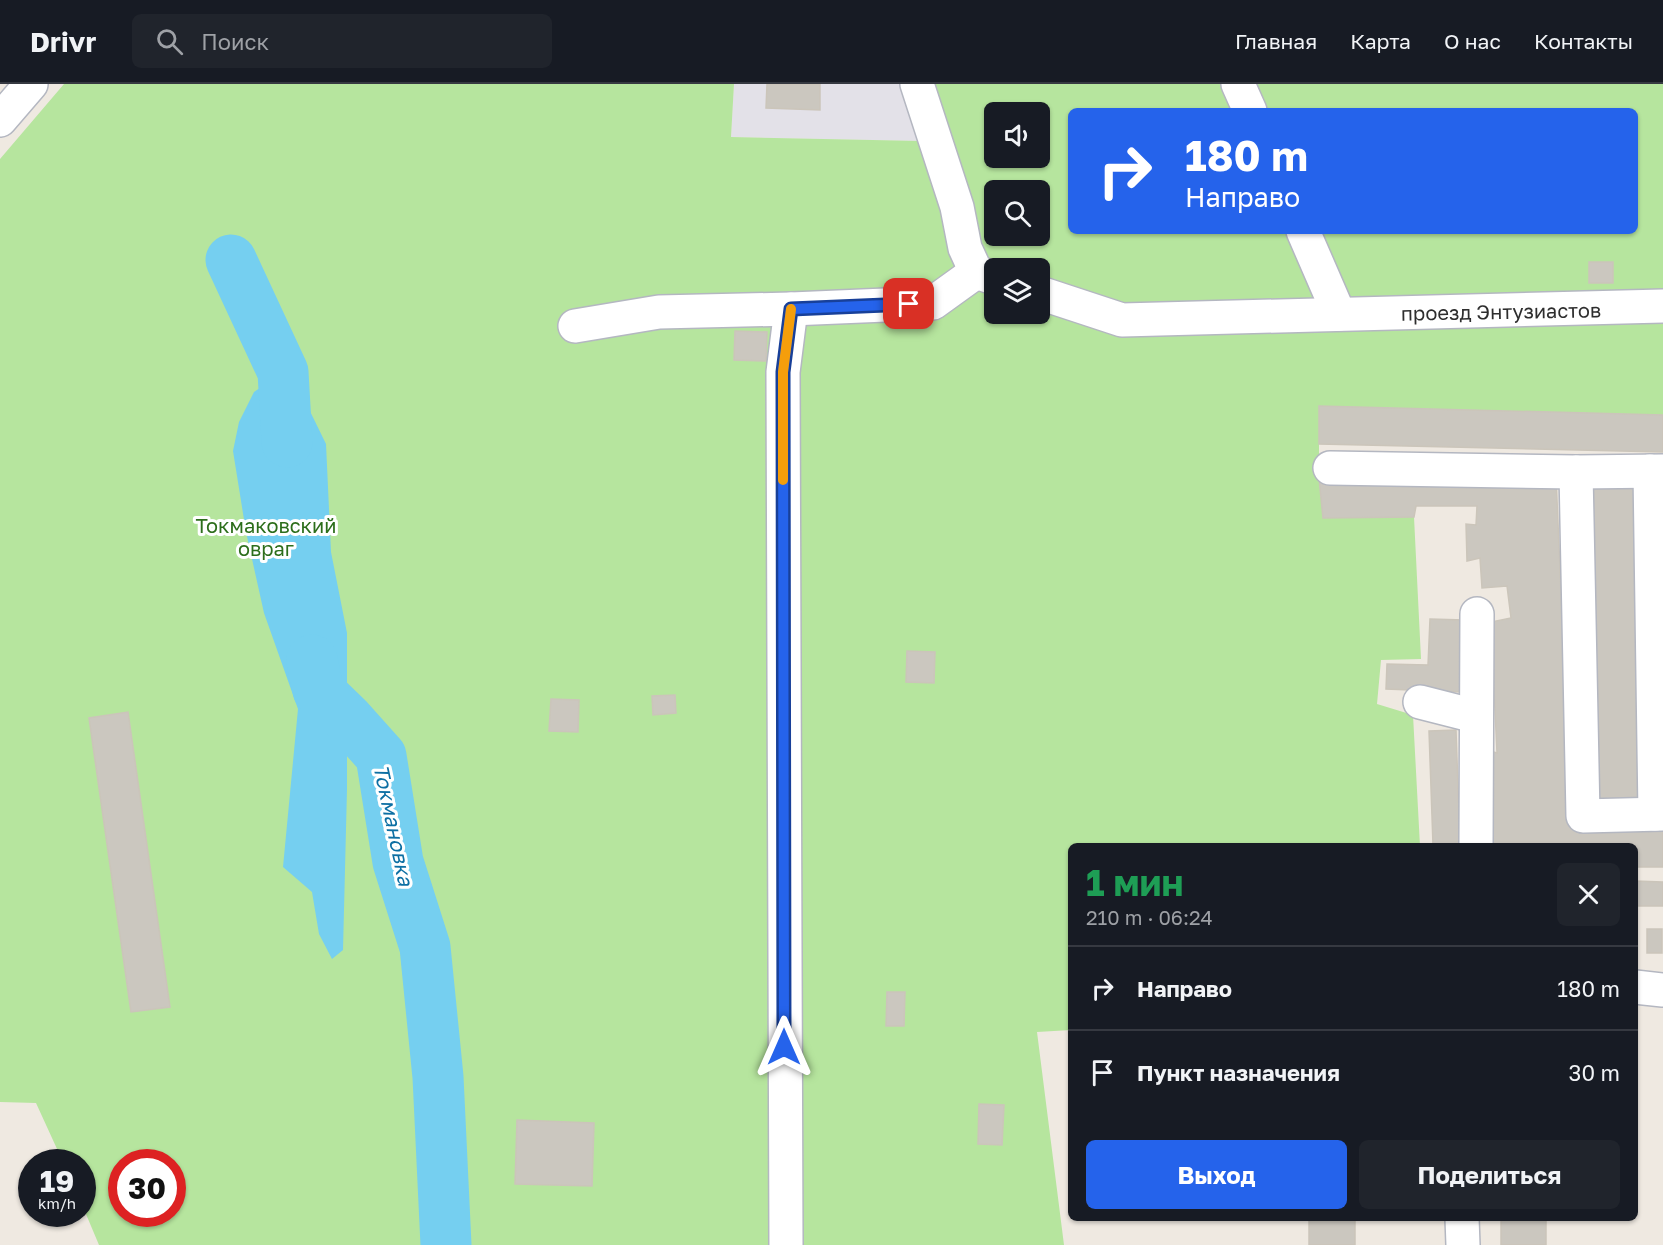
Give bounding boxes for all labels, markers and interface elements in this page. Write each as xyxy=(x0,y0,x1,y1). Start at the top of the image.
search box xyxy=(132,14,552,68)
text: Drivr xyxy=(30,25,96,58)
icon: search xyxy=(153,25,186,58)
text: Поиск xyxy=(201,28,269,55)
text: Главная xyxy=(1235,28,1317,54)
text: Карта xyxy=(1350,28,1411,54)
text: О нас xyxy=(1444,28,1501,54)
text: Контакты xyxy=(1534,28,1633,54)
map controls xyxy=(984,102,1050,324)
button: sound xyxy=(984,102,1050,168)
text: 180 m xyxy=(1185,130,1308,180)
icon: right xyxy=(1086,132,1164,210)
button: search xyxy=(984,180,1050,246)
text: Направо xyxy=(1185,181,1300,213)
button: layers xyxy=(984,258,1050,324)
pin xyxy=(883,278,934,329)
icon: arrive xyxy=(892,287,925,320)
street label: проезд Энтузиастов xyxy=(1401,297,1601,325)
park label: Токмаковский овраг xyxy=(196,513,337,560)
water label: Токмановка xyxy=(368,762,420,889)
text: 1 мин xyxy=(1086,861,1183,904)
button: close xyxy=(1557,863,1620,926)
text: 210 m · 06:24 xyxy=(1086,905,1213,929)
icon: right xyxy=(1086,972,1119,1005)
text: Направо xyxy=(1137,975,1232,1002)
text: 180 m xyxy=(1557,975,1620,1002)
position arrow xyxy=(752,1015,816,1079)
icon: arrive xyxy=(1086,1056,1119,1089)
text: Пункт назначения xyxy=(1137,1059,1340,1086)
text: 30 m xyxy=(1569,1059,1620,1086)
button: Выход xyxy=(1086,1140,1347,1209)
button: Поделиться xyxy=(1359,1140,1620,1209)
speed limit sign: 30 xyxy=(108,1149,186,1227)
text: 19 xyxy=(40,1163,74,1199)
text: km/h xyxy=(38,1194,76,1212)

